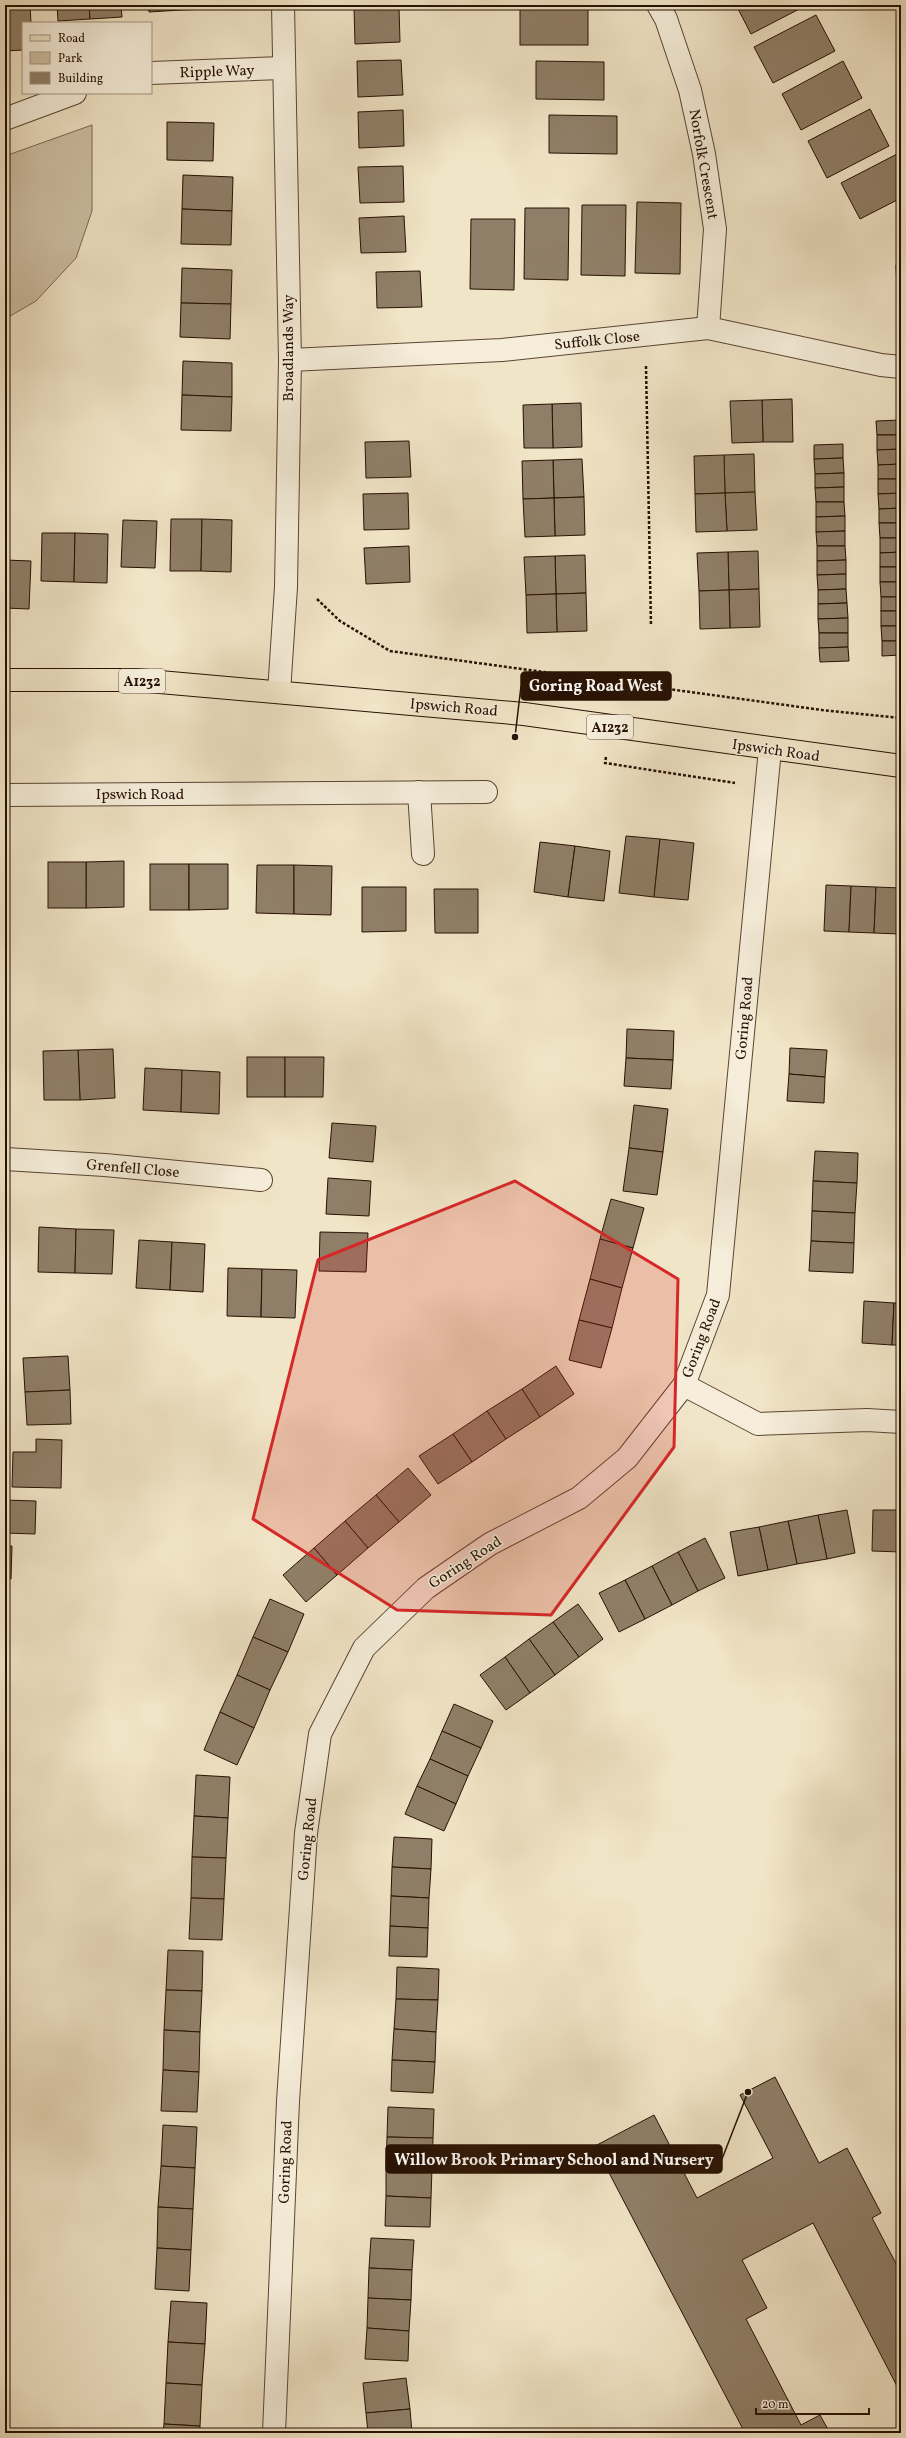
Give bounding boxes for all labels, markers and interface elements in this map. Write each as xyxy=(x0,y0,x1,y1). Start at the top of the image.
legend xyxy=(22,22,152,94)
text: Road xyxy=(58,31,85,47)
text: Park xyxy=(58,51,83,67)
street label: Ripple Way xyxy=(179,61,255,84)
text: Building xyxy=(58,71,103,87)
street label: Norfolk Crescent xyxy=(682,107,723,221)
street label: Broadlands Way xyxy=(279,294,300,402)
street label: Suffolk Close xyxy=(553,327,641,356)
road number: A1232 xyxy=(119,669,165,693)
callout: Goring Road West xyxy=(521,672,671,700)
text: Goring Road West xyxy=(529,676,663,698)
street label: Ipswich Road xyxy=(409,694,499,723)
road number: A1232 xyxy=(587,715,633,739)
street label: Ipswich Road xyxy=(731,735,821,768)
street label: Ipswich Road xyxy=(96,785,184,806)
street label: Goring Road xyxy=(731,976,760,1061)
street label: Grenfell Close xyxy=(85,1155,180,1184)
street label: Goring Road xyxy=(678,1296,727,1381)
street label: Goring Road xyxy=(425,1532,506,1595)
street label: Goring Road xyxy=(294,1797,323,1882)
street label: Goring Road xyxy=(275,2120,298,2204)
callout: Willow Brook Primary School and Nursery xyxy=(386,2145,722,2173)
text: Willow Brook Primary School and Nursery xyxy=(394,2150,714,2172)
scale bar xyxy=(756,2390,869,2416)
text: 20 m xyxy=(762,2397,789,2413)

